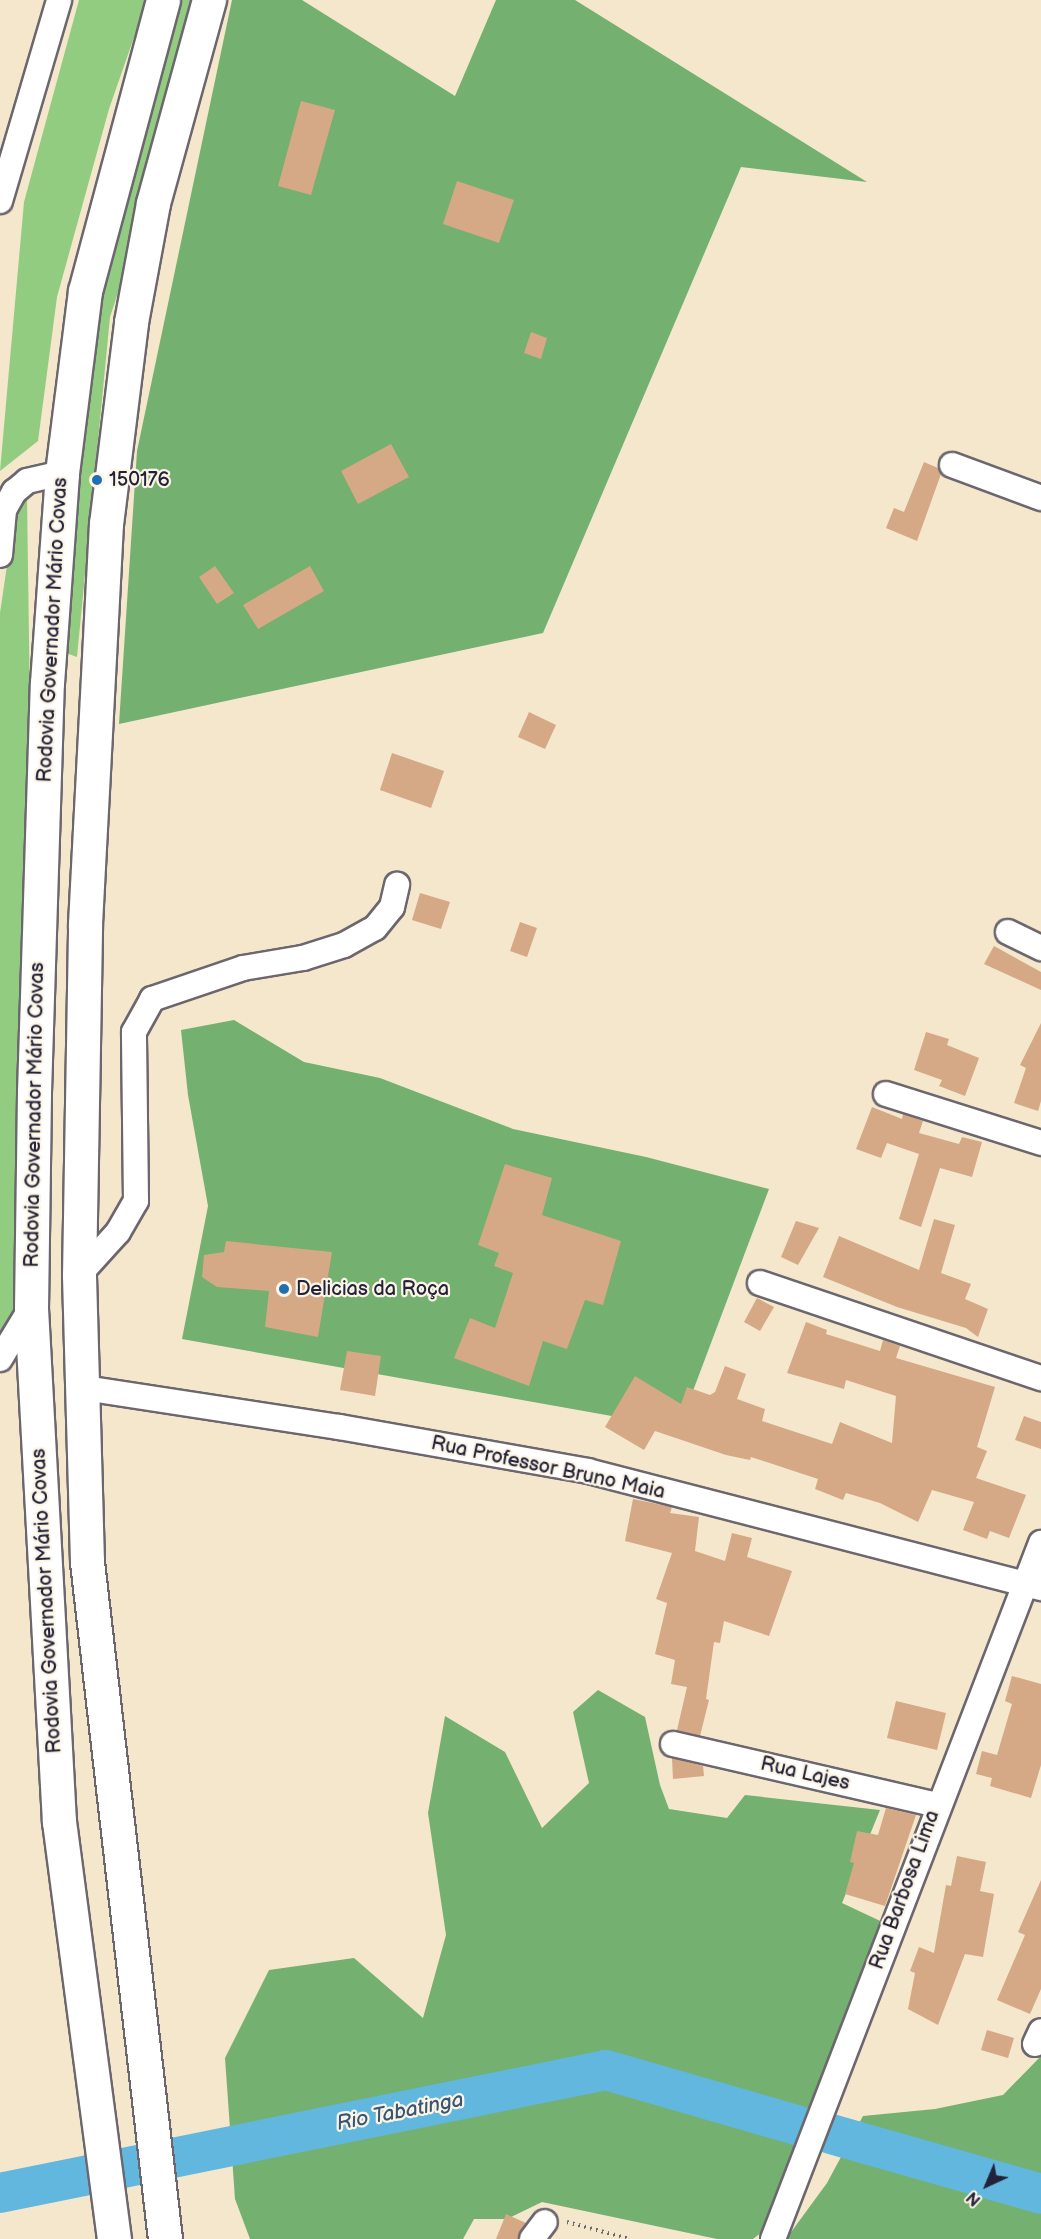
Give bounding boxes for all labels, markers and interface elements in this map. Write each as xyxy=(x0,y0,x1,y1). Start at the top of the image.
place label: 150176 xyxy=(109,468,170,492)
marker: 150176 xyxy=(90,473,104,487)
street label: Rodovia Governador Mário Covas xyxy=(33,477,73,783)
street label: Rodovia Governador Mário Covas xyxy=(20,962,50,1268)
place label: Delicias da Roça xyxy=(296,1277,449,1301)
marker: Delicias da Roça xyxy=(277,1282,291,1296)
street label: Rua Professor Bruno Maia xyxy=(429,1431,667,1505)
street label: Rodovia Governador Mário Covas xyxy=(27,1448,67,1754)
street label: Rua Lajes xyxy=(758,1752,852,1796)
street label: Rua Barbosa Lima xyxy=(865,1807,945,1973)
water label: Rio Tabatinga xyxy=(334,2087,466,2137)
north arrow xyxy=(957,2155,1017,2215)
text: N xyxy=(963,2187,985,2209)

